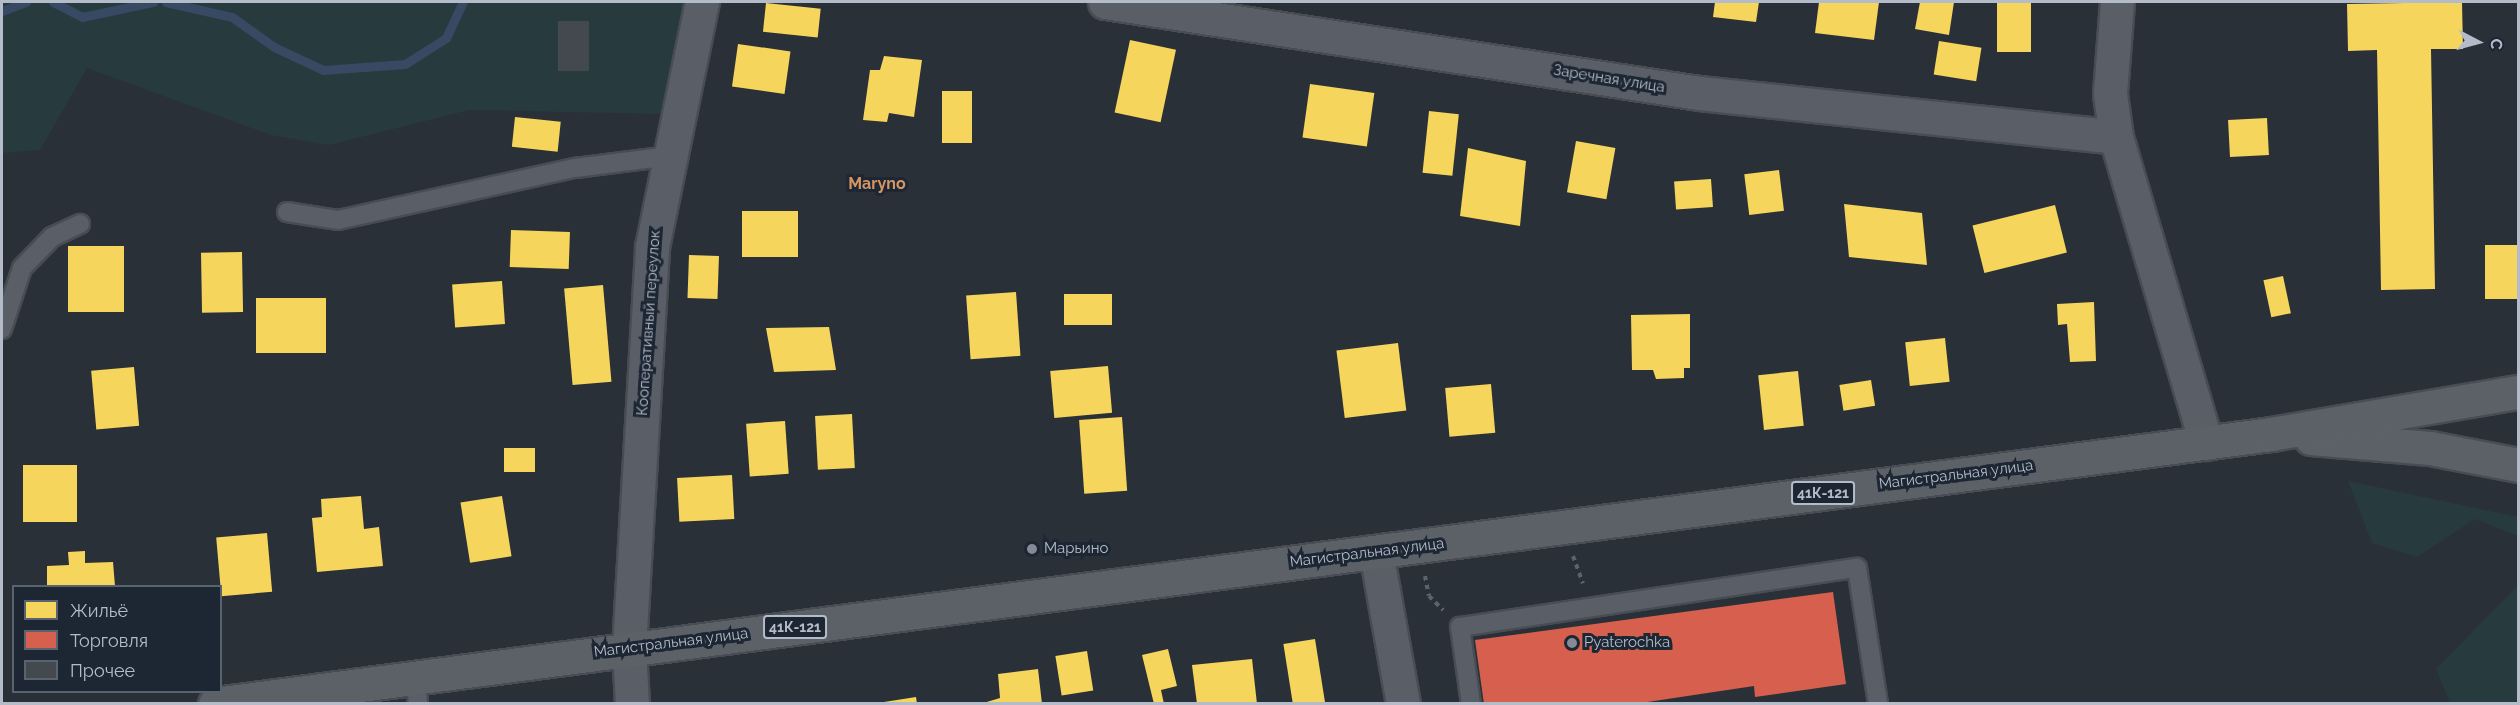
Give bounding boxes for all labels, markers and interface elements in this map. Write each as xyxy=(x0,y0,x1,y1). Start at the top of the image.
north arrow xyxy=(2448,12,2508,72)
text: С xyxy=(2486,37,2506,50)
street label: Заречная улица xyxy=(1552,61,1666,97)
district label: Maryno xyxy=(848,174,906,194)
street label: Кооперативный переулок xyxy=(634,230,664,416)
street label: Магистральная улица xyxy=(1878,457,2034,493)
road number: 41К-121 xyxy=(1790,482,1856,504)
street label: Магистральная улица xyxy=(1289,535,1445,571)
place label: Марьино xyxy=(1044,540,1108,558)
marker: Марьино xyxy=(1025,542,1039,556)
legend xyxy=(12,585,222,693)
text: Жильё xyxy=(70,600,128,621)
road number: 41К-121 xyxy=(762,616,828,638)
street label: Магистральная улица xyxy=(593,625,749,661)
text: Торговля xyxy=(70,630,148,651)
place label: Pyaterochka xyxy=(1584,634,1670,652)
marker: Pyaterochka xyxy=(1565,636,1579,650)
text: Прочее xyxy=(70,660,135,681)

